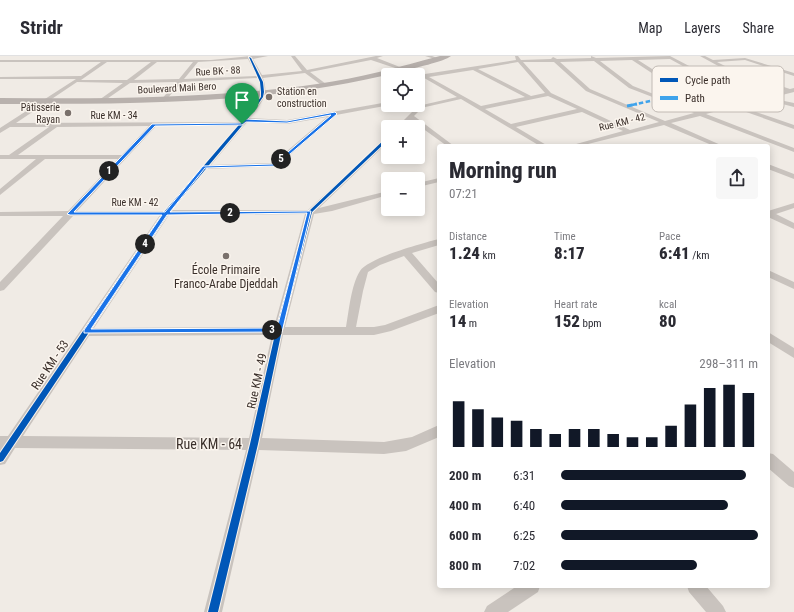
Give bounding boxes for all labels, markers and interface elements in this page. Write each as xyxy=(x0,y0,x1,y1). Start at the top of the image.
text: Stridr xyxy=(20,16,63,39)
text: Map xyxy=(638,20,662,36)
text: Layers xyxy=(684,20,721,36)
text: Share xyxy=(743,20,774,36)
street label: Rue BK - 88 xyxy=(195,64,241,78)
legend xyxy=(652,66,784,112)
map controls xyxy=(381,68,425,216)
button: locate xyxy=(381,68,425,112)
text: Cycle path xyxy=(685,74,730,87)
street label: Boulevard Mali Bero xyxy=(137,80,217,96)
pin xyxy=(225,83,259,124)
place label: Station en construction xyxy=(277,86,327,109)
icon: arrive xyxy=(231,89,253,111)
marker: Station en construction xyxy=(264,92,274,102)
text: Path xyxy=(685,92,705,105)
place label: Pâtisserie Rayan xyxy=(21,102,60,125)
marker: Pâtisserie Rayan xyxy=(63,108,73,118)
street label: Rue KM - 34 xyxy=(90,110,138,121)
street label: Rue KM - 42 xyxy=(598,111,646,133)
button: + xyxy=(381,120,425,164)
pin: 5 xyxy=(271,149,291,169)
text: 5 xyxy=(278,152,284,165)
button: share xyxy=(716,157,758,199)
text: Morning run xyxy=(449,158,557,183)
pin: 1 xyxy=(99,161,119,181)
text: 1 xyxy=(106,164,112,177)
button: − xyxy=(381,172,425,216)
text: 07:21 xyxy=(449,186,478,201)
street label: Rue KM - 42 xyxy=(111,197,159,208)
pin: 2 xyxy=(220,203,240,223)
text: 2 xyxy=(227,206,233,219)
text: Distance xyxy=(449,230,487,243)
text: Time xyxy=(554,230,576,243)
text: Pace xyxy=(659,230,681,243)
pin: 4 xyxy=(135,234,155,254)
text: 4 xyxy=(142,237,148,250)
text: 1.24 xyxy=(449,243,480,263)
text: 8:17 xyxy=(554,243,585,263)
text: 6:41 xyxy=(659,243,690,263)
text: km xyxy=(480,249,496,262)
text: /km xyxy=(690,249,710,262)
marker: École Primaire Franco-Arabe Djeddah xyxy=(221,251,231,261)
place label: École Primaire Franco-Arabe Djeddah xyxy=(174,262,278,291)
text: Elevation xyxy=(449,298,489,311)
text: Heart rate xyxy=(554,298,597,311)
text: kcal xyxy=(659,298,677,311)
text: 14 xyxy=(449,311,466,331)
text: 152 xyxy=(554,311,580,331)
text: 80 xyxy=(659,311,676,331)
text: m xyxy=(466,317,477,330)
text: bpm xyxy=(580,317,602,330)
pin: 3 xyxy=(262,320,282,340)
text: 3 xyxy=(269,323,275,336)
street label: Rue KM - 53 xyxy=(28,338,72,392)
street label: Rue KM - 49 xyxy=(244,352,270,410)
text: Elevation xyxy=(449,356,496,371)
text: 298–311 m xyxy=(699,356,758,371)
street label: Rue KM - 64 xyxy=(176,436,242,452)
text: 200 m xyxy=(449,468,481,483)
text: 6:31 xyxy=(513,468,535,483)
text: 400 m xyxy=(449,498,481,513)
text: 6:40 xyxy=(513,498,535,513)
text: 600 m xyxy=(449,528,481,543)
text: 6:25 xyxy=(513,528,535,543)
text: 800 m xyxy=(449,558,481,573)
text: 7:02 xyxy=(513,558,535,573)

